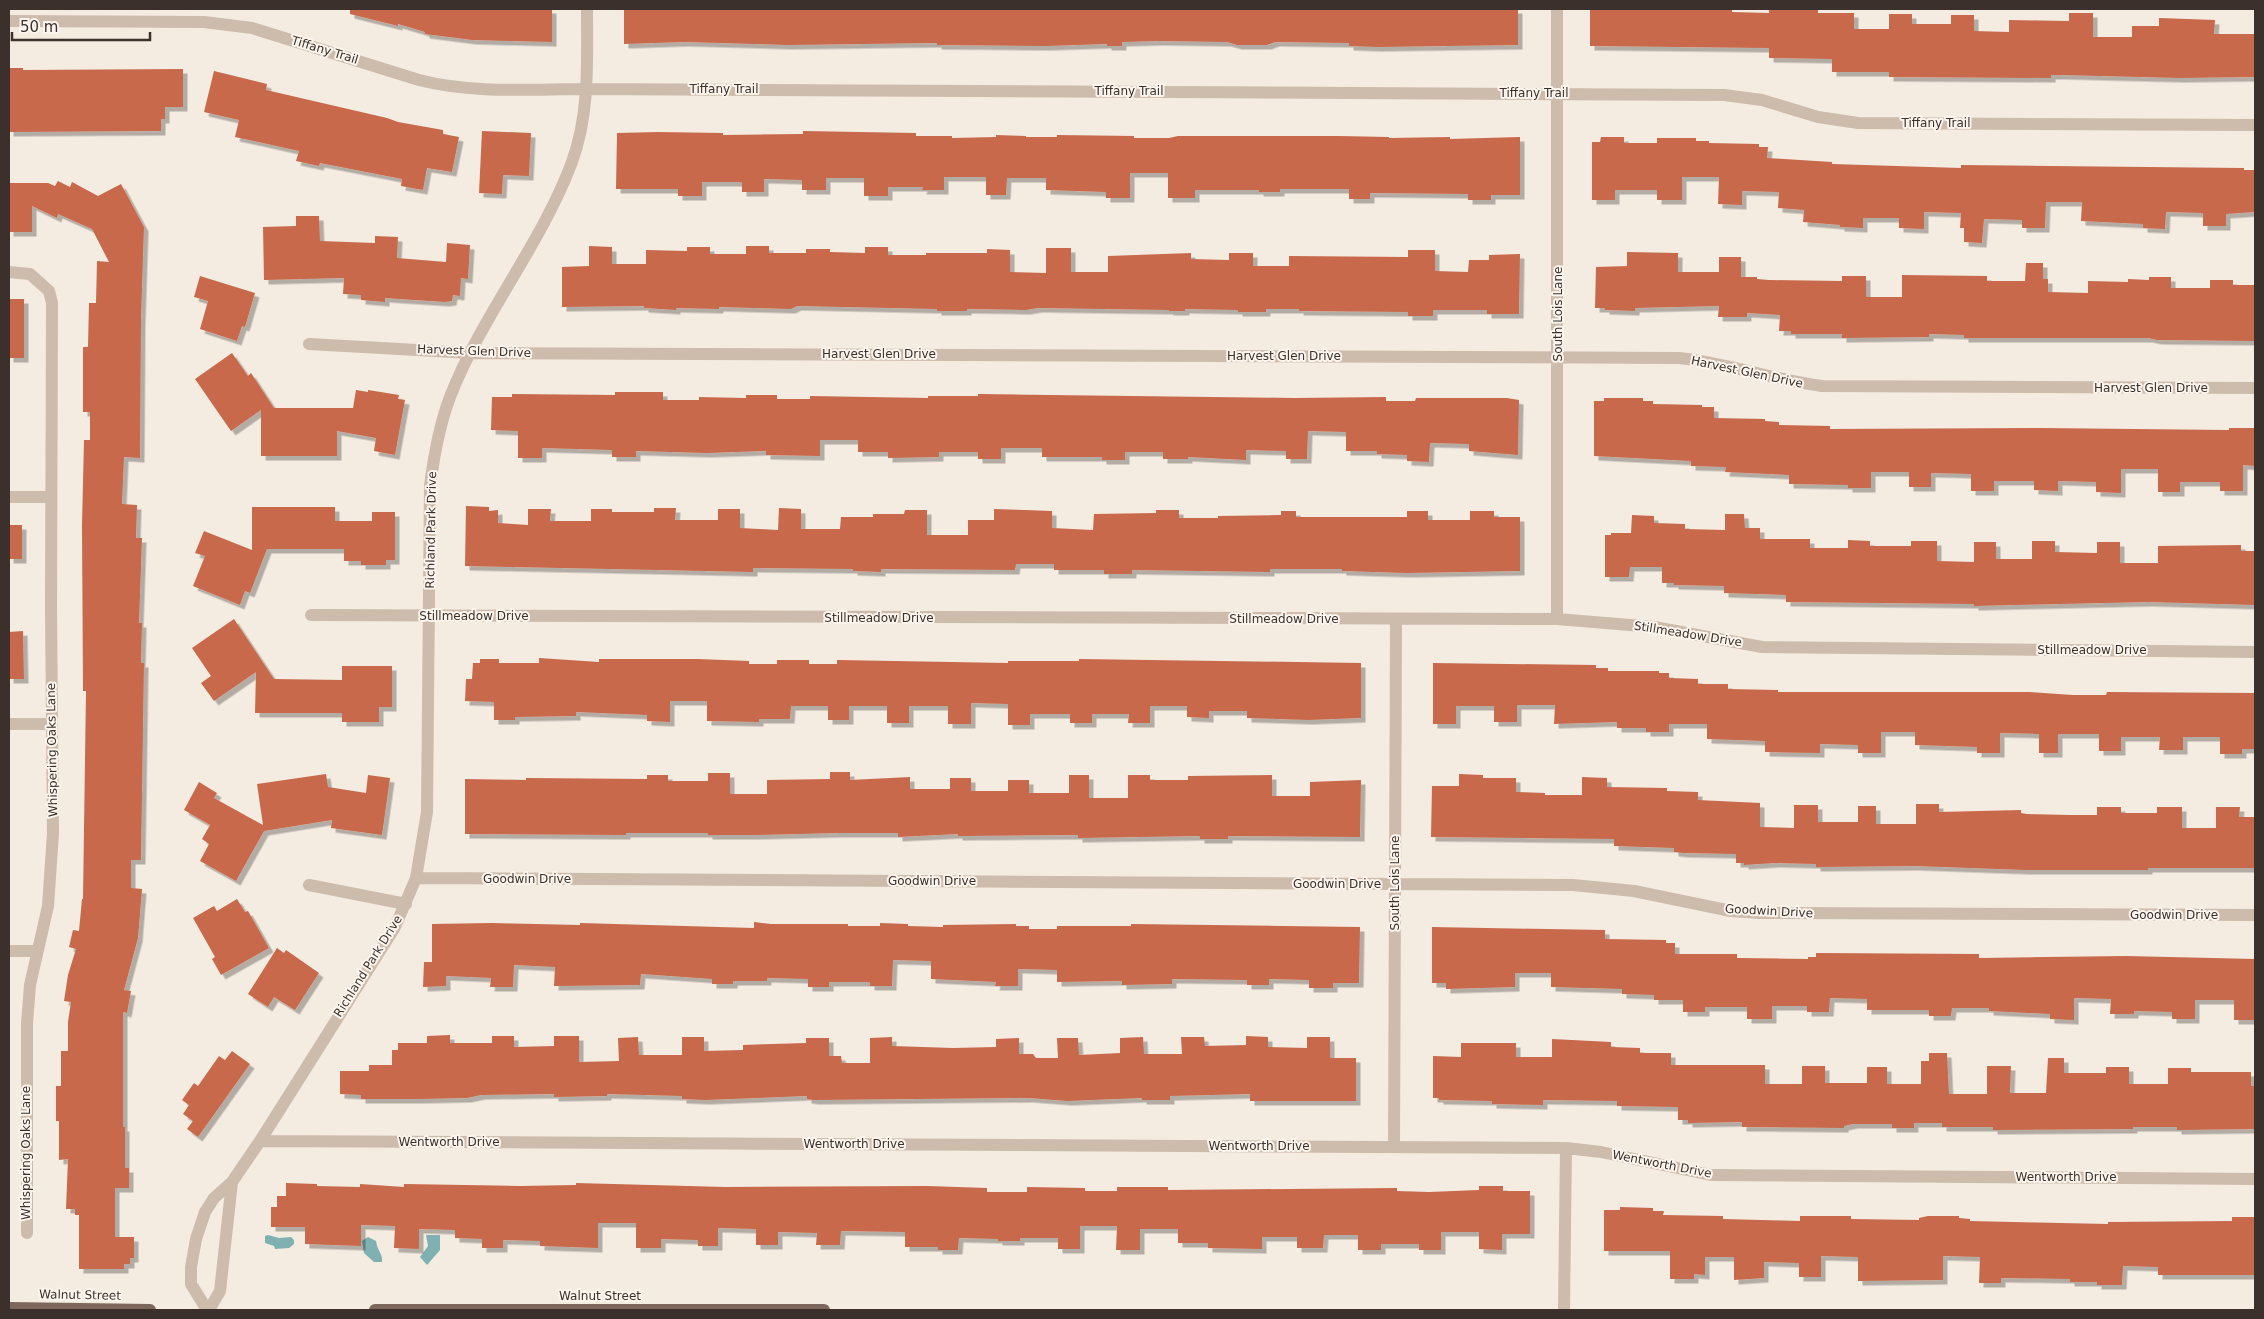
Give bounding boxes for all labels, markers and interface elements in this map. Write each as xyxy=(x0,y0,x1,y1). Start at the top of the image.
scale bar xyxy=(12,10,150,42)
text: 50 m xyxy=(20,18,58,36)
street label: Tiffany Trail xyxy=(289,33,360,67)
street label: Tiffany Trail xyxy=(689,82,758,96)
street label: Tiffany Trail xyxy=(1094,84,1163,98)
street label: Tiffany Trail xyxy=(1499,86,1568,100)
street label: Tiffany Trail xyxy=(1901,116,1970,130)
street label: South Lois Lane xyxy=(1551,267,1565,361)
street label: Harvest Glen Drive xyxy=(417,342,531,360)
street label: Harvest Glen Drive xyxy=(822,347,936,361)
street label: Harvest Glen Drive xyxy=(1227,349,1341,363)
street label: Harvest Glen Drive xyxy=(1690,353,1804,391)
street label: Harvest Glen Drive xyxy=(2094,381,2208,395)
street label: Richland Park Drive xyxy=(423,471,439,589)
street label: Stillmeadow Drive xyxy=(419,609,529,623)
street label: Stillmeadow Drive xyxy=(824,611,934,625)
street label: Stillmeadow Drive xyxy=(1229,612,1339,626)
street label: Stillmeadow Drive xyxy=(1633,619,1743,649)
street label: Stillmeadow Drive xyxy=(2037,643,2147,657)
street label: Whispering Oaks Lane xyxy=(44,683,60,817)
street label: South Lois Lane xyxy=(1388,836,1402,930)
street label: Goodwin Drive xyxy=(483,872,571,886)
street label: Goodwin Drive xyxy=(888,874,976,888)
street label: Goodwin Drive xyxy=(1293,877,1381,891)
street label: Goodwin Drive xyxy=(1725,902,1813,920)
street label: Goodwin Drive xyxy=(2130,908,2218,922)
street label: Richland Park Drive xyxy=(331,913,405,1019)
street label: Whispering Oaks Lane xyxy=(19,1086,33,1220)
street label: Wentworth Drive xyxy=(398,1135,500,1149)
street label: Wentworth Drive xyxy=(803,1137,905,1151)
street label: Wentworth Drive xyxy=(1208,1139,1310,1153)
street label: Wentworth Drive xyxy=(1611,1147,1713,1181)
street label: Wentworth Drive xyxy=(2015,1170,2117,1184)
street label: Walnut Street xyxy=(39,1287,121,1303)
street label: Walnut Street xyxy=(559,1289,641,1303)

